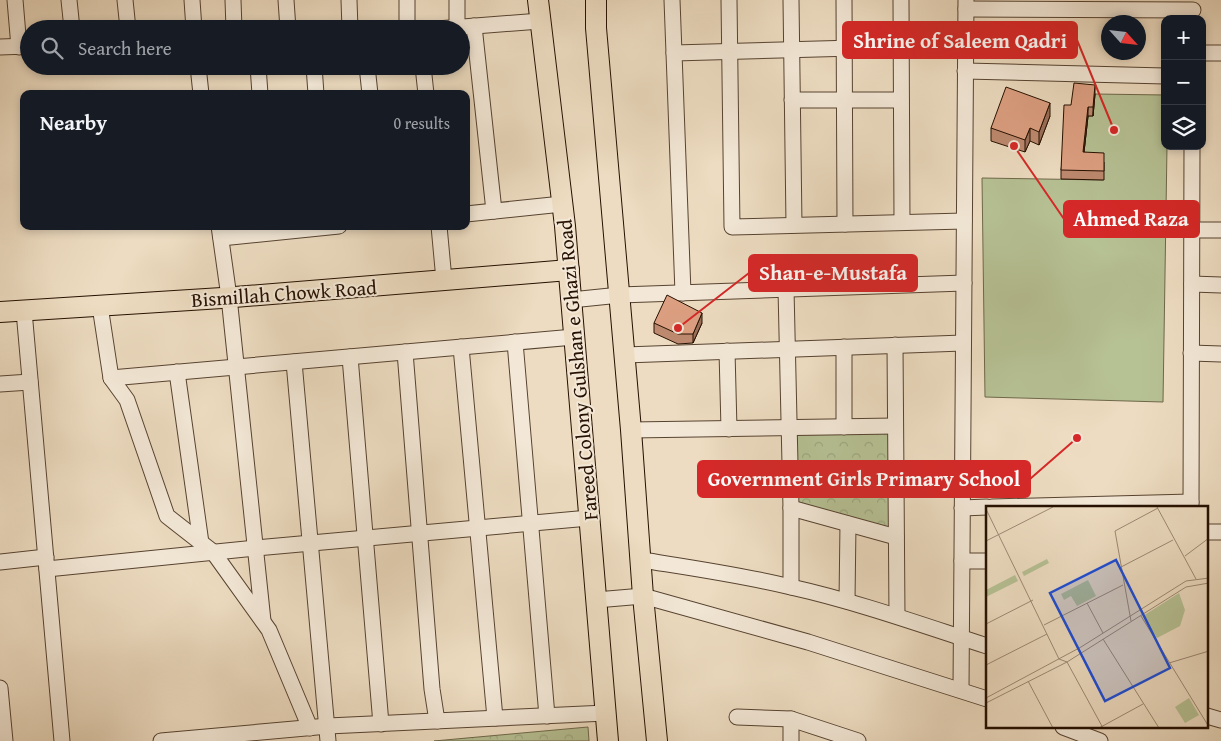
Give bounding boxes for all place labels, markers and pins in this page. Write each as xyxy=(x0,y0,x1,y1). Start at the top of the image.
callout: Shrine of Saleem Qadri xyxy=(843,22,1077,58)
callout: Ahmed Raza xyxy=(1064,201,1199,237)
callout: Shan-e-Mustafa xyxy=(749,255,917,291)
callout: Government Girls Primary School xyxy=(698,461,1030,497)

